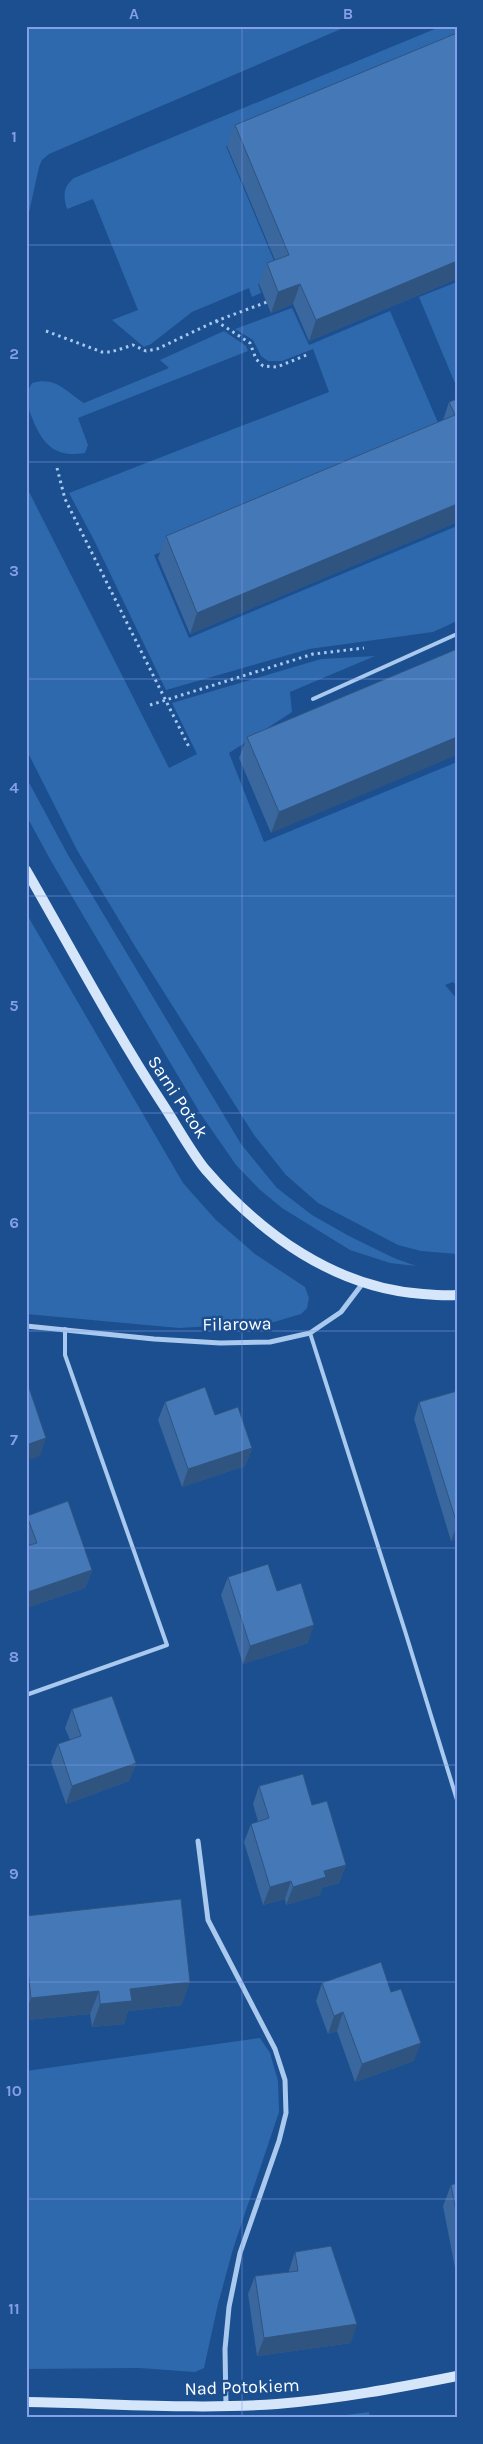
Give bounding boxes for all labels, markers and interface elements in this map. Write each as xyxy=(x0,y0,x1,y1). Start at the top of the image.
text: A xyxy=(129,4,139,23)
text: B xyxy=(343,4,353,23)
text: 1 xyxy=(11,127,17,146)
text: 2 xyxy=(9,344,19,363)
text: 3 xyxy=(9,561,19,580)
text: 4 xyxy=(9,778,19,797)
text: 5 xyxy=(9,996,19,1015)
street label: Sarni Potok xyxy=(143,1051,213,1143)
text: 6 xyxy=(9,1213,19,1232)
street label: Filarowa xyxy=(202,1312,272,1336)
text: 7 xyxy=(10,1430,18,1449)
text: 8 xyxy=(9,1647,19,1666)
text: 9 xyxy=(9,1864,19,1883)
text: 10 xyxy=(6,2081,22,2100)
text: 11 xyxy=(8,2299,20,2318)
street label: Nad Potokiem xyxy=(184,2374,300,2400)

